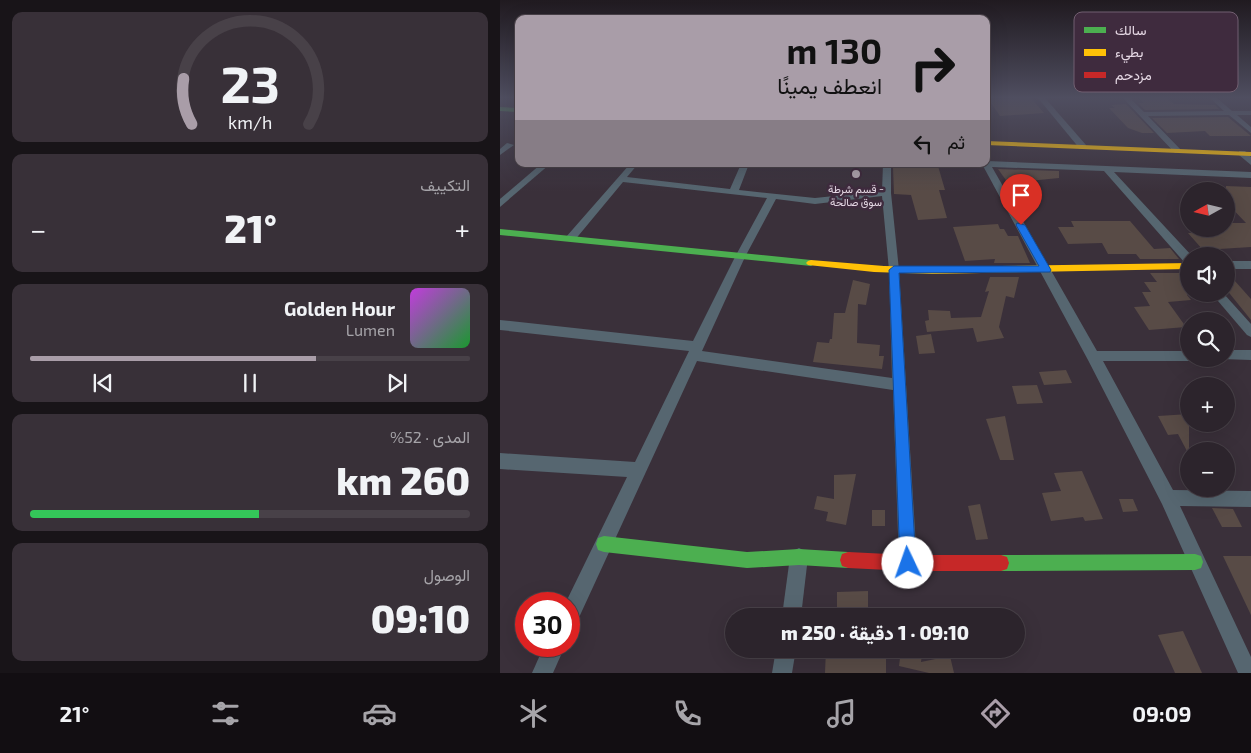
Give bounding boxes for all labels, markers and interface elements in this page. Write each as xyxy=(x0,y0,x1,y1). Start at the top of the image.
legend xyxy=(1074,12,1238,92)
text: سالك xyxy=(1115,21,1146,38)
text: 130 m xyxy=(787,29,882,71)
icon: right xyxy=(900,35,965,100)
text: بطيء xyxy=(1115,43,1143,64)
text: 23 xyxy=(220,51,280,113)
text: مزدحم xyxy=(1115,66,1152,84)
text: انعطف يمينًا xyxy=(777,72,882,98)
text: km/h xyxy=(228,111,272,133)
icon: left xyxy=(909,130,937,158)
text: ثم xyxy=(947,130,965,153)
marker: قسم شرطة - سوق صالحة xyxy=(850,168,862,180)
pin xyxy=(1000,174,1042,225)
text: التكييف xyxy=(420,175,470,194)
icon: arrive xyxy=(1007,181,1035,209)
place label: قسم شرطة - سوق صالحة xyxy=(828,182,884,209)
north arrow xyxy=(1180,182,1235,238)
map controls xyxy=(1180,182,1235,497)
text: 21° xyxy=(224,205,277,251)
text: − xyxy=(30,212,46,246)
text: + xyxy=(455,212,470,246)
button: sound xyxy=(1180,247,1235,302)
text: Golden Hour xyxy=(284,297,395,320)
button: search xyxy=(1180,312,1235,367)
text: Lumen xyxy=(346,320,395,339)
icon: previous xyxy=(89,369,117,397)
icon: pause xyxy=(236,369,264,397)
icon: next xyxy=(383,369,411,397)
button: + xyxy=(1180,377,1235,432)
text: المدى · 52% xyxy=(390,427,470,446)
button: − xyxy=(1180,442,1235,497)
text: 260 km xyxy=(336,457,470,503)
position arrow xyxy=(881,536,933,588)
text: الوصول xyxy=(424,565,470,584)
speed limit sign: 30 xyxy=(515,592,580,657)
text: 09:10 xyxy=(371,595,470,641)
text: 09:10 · 1 دقيقة · 250 m xyxy=(781,621,969,644)
icon: filters xyxy=(208,696,243,731)
icon: car xyxy=(362,696,397,731)
icon: climate xyxy=(516,696,551,731)
icon: phone xyxy=(670,696,705,731)
icon: music xyxy=(824,696,859,731)
icon: directions xyxy=(978,696,1013,731)
text: 21° xyxy=(59,700,89,726)
text: 09:09 xyxy=(1132,700,1192,726)

